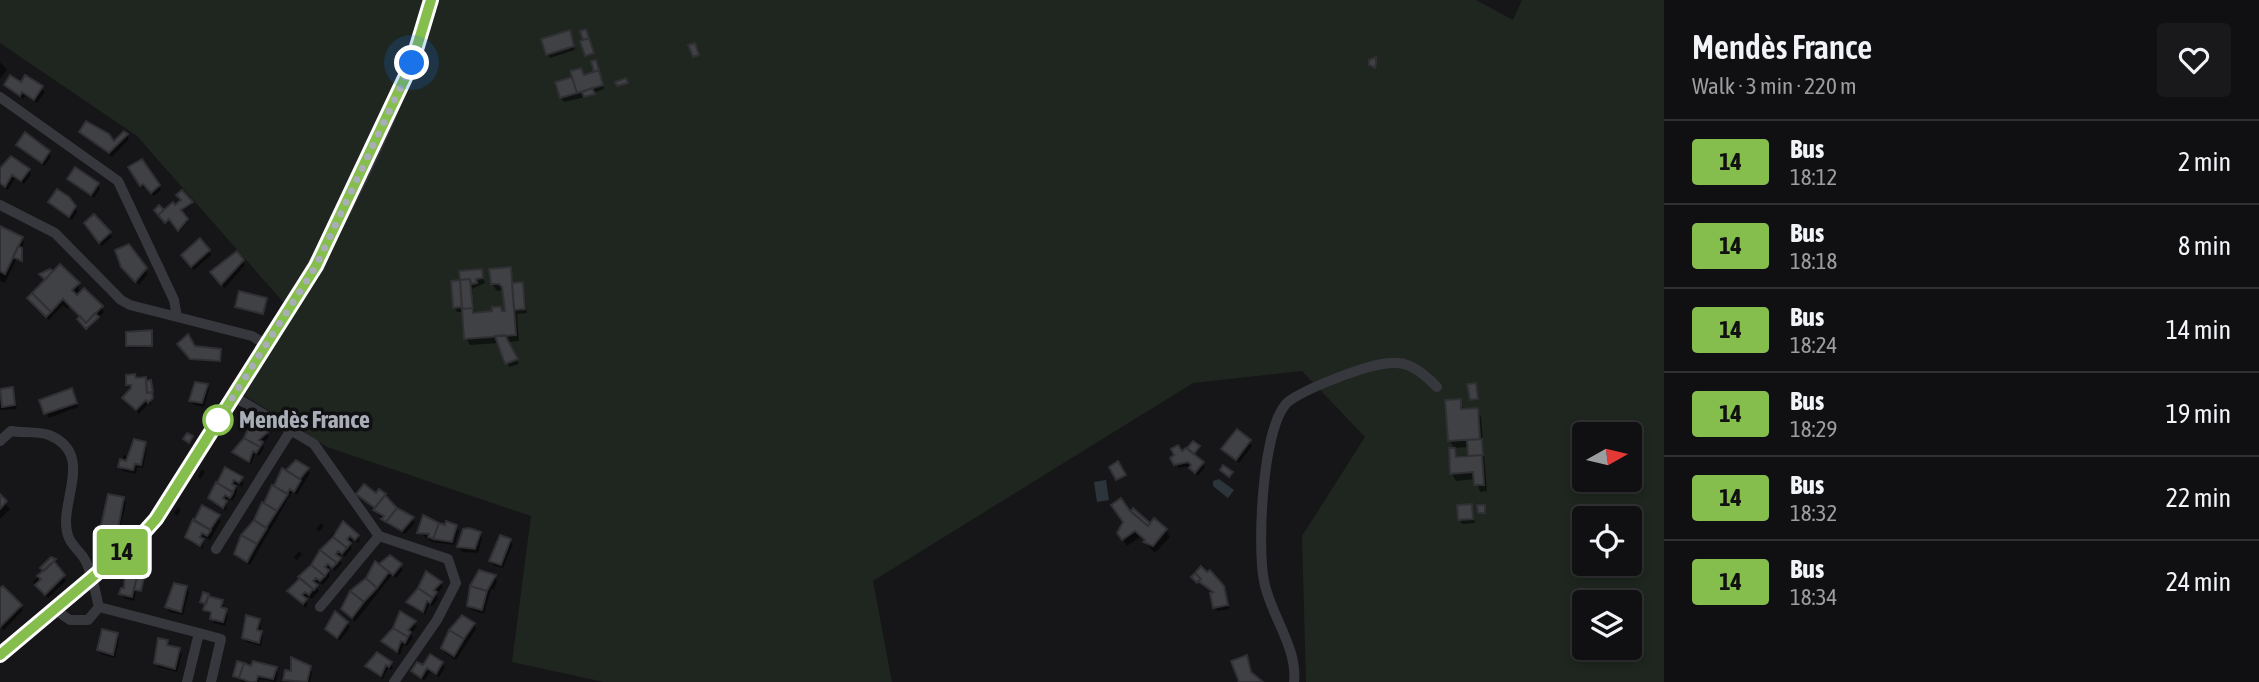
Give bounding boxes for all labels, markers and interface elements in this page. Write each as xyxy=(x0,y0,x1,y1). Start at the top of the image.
button: heart xyxy=(2157,23,2231,97)
text: Mendès France xyxy=(1692,28,1872,66)
your location xyxy=(394,45,429,80)
text: Walk · 3 min · 220 m xyxy=(1692,73,1856,99)
text: Bus xyxy=(1790,134,1824,164)
text: 2 min xyxy=(2178,147,2231,177)
text: 14 xyxy=(1719,148,1742,175)
text: 18:12 xyxy=(1790,164,1837,190)
text: Bus xyxy=(1790,218,1824,248)
text: 8 min xyxy=(2178,231,2231,261)
text: 14 xyxy=(1719,232,1742,259)
text: 18:18 xyxy=(1790,248,1837,274)
text: Bus xyxy=(1790,302,1824,332)
text: 14 min xyxy=(2166,315,2231,345)
text: 14 xyxy=(1719,316,1742,343)
text: 18:24 xyxy=(1790,332,1837,358)
text: Bus xyxy=(1790,386,1824,416)
text: 19 min xyxy=(2166,399,2231,429)
text: 14 xyxy=(1719,400,1742,427)
marker: Mendès France xyxy=(203,405,233,435)
place label: Mendès France xyxy=(239,406,370,433)
text: 18:29 xyxy=(1790,416,1837,442)
north arrow xyxy=(1572,422,1642,492)
map controls xyxy=(1572,422,1642,660)
text: Bus xyxy=(1790,470,1824,500)
text: 22 min xyxy=(2166,483,2231,513)
text: 14 xyxy=(1719,484,1742,511)
text: 18:32 xyxy=(1790,500,1837,526)
button: locate xyxy=(1572,506,1642,576)
line badge: 14 xyxy=(90,529,154,575)
text: 14 xyxy=(111,538,133,565)
text: Bus xyxy=(1790,554,1824,584)
text: 24 min xyxy=(2166,567,2231,597)
text: 14 xyxy=(1719,568,1742,595)
text: 18:34 xyxy=(1790,584,1837,610)
button: layers xyxy=(1572,590,1642,660)

